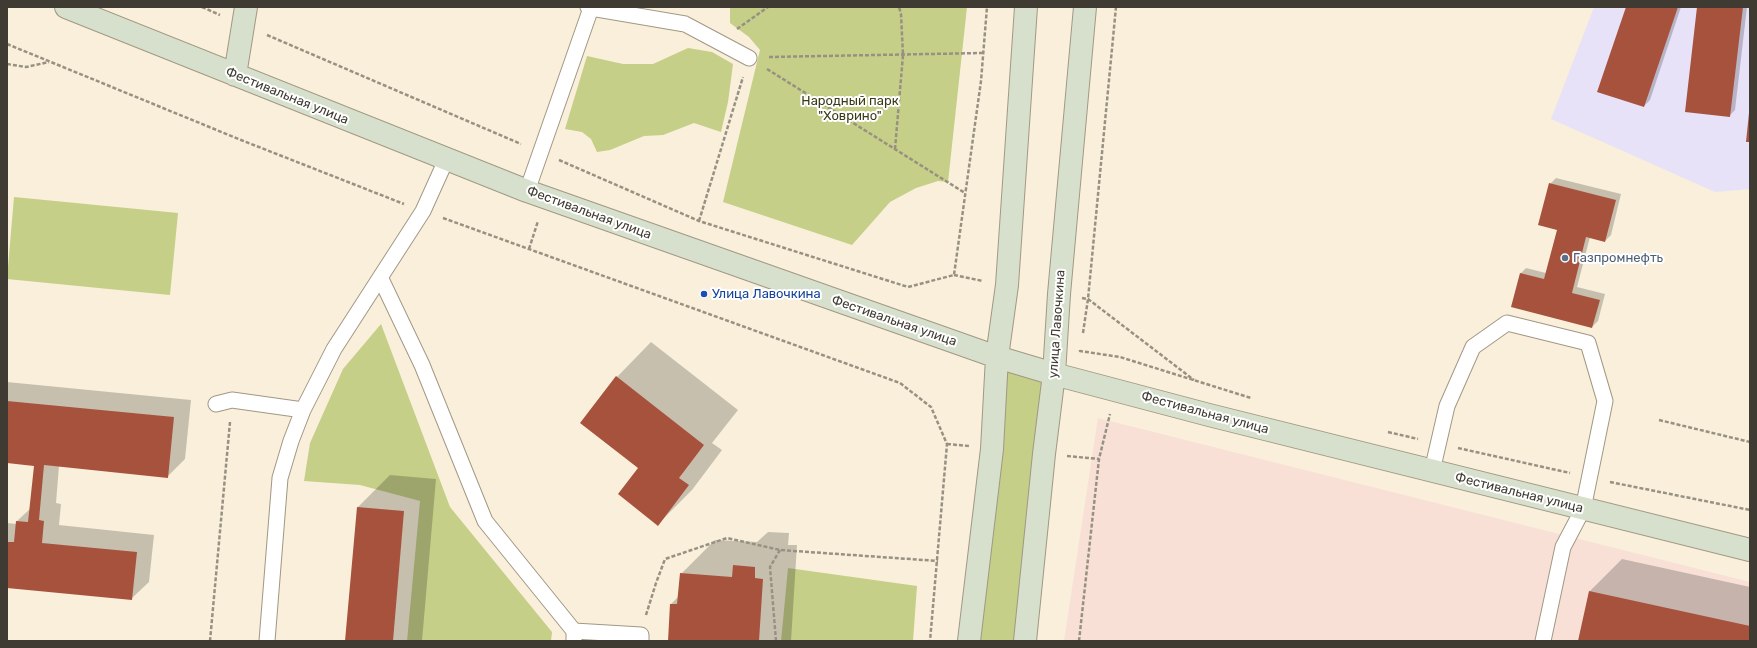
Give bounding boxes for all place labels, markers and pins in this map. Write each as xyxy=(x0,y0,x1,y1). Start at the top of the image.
place label: Газпромнефть xyxy=(1573,250,1663,266)
marker: Газпромнефть xyxy=(1560,253,1570,263)
place label: Улица Лавочкина xyxy=(712,286,821,302)
marker: Улица Лавочкина xyxy=(699,289,709,299)

